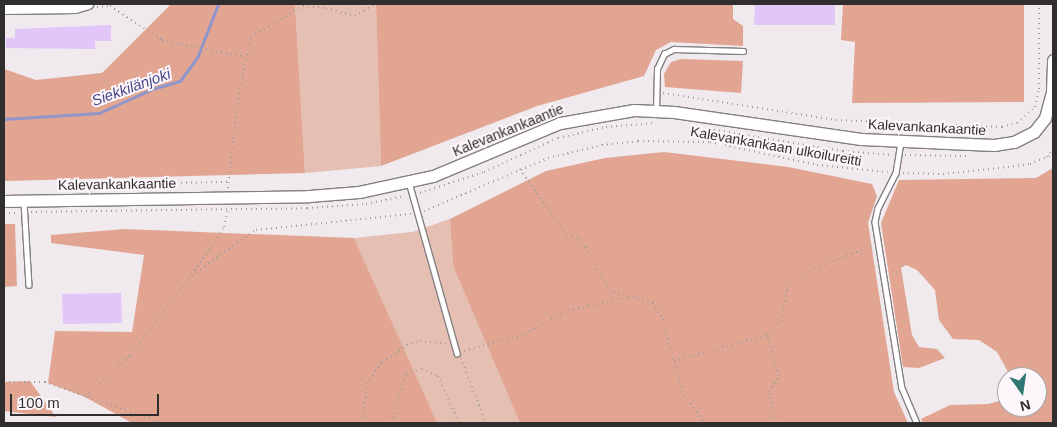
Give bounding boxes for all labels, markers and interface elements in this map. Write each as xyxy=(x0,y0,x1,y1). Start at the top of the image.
water label: Siekkilänjoki xyxy=(89,64,173,110)
street label: Kalevankankaantie xyxy=(450,100,566,160)
street label: Kalevankankaantie xyxy=(867,116,987,138)
street label: Kalevankankaan ulkoilureitti xyxy=(689,123,863,169)
street label: Kalevankankaantie xyxy=(58,175,176,193)
north arrow xyxy=(997,367,1047,417)
scale bar xyxy=(12,384,161,416)
text: 100 m xyxy=(18,394,60,411)
text: N xyxy=(1019,397,1032,415)

